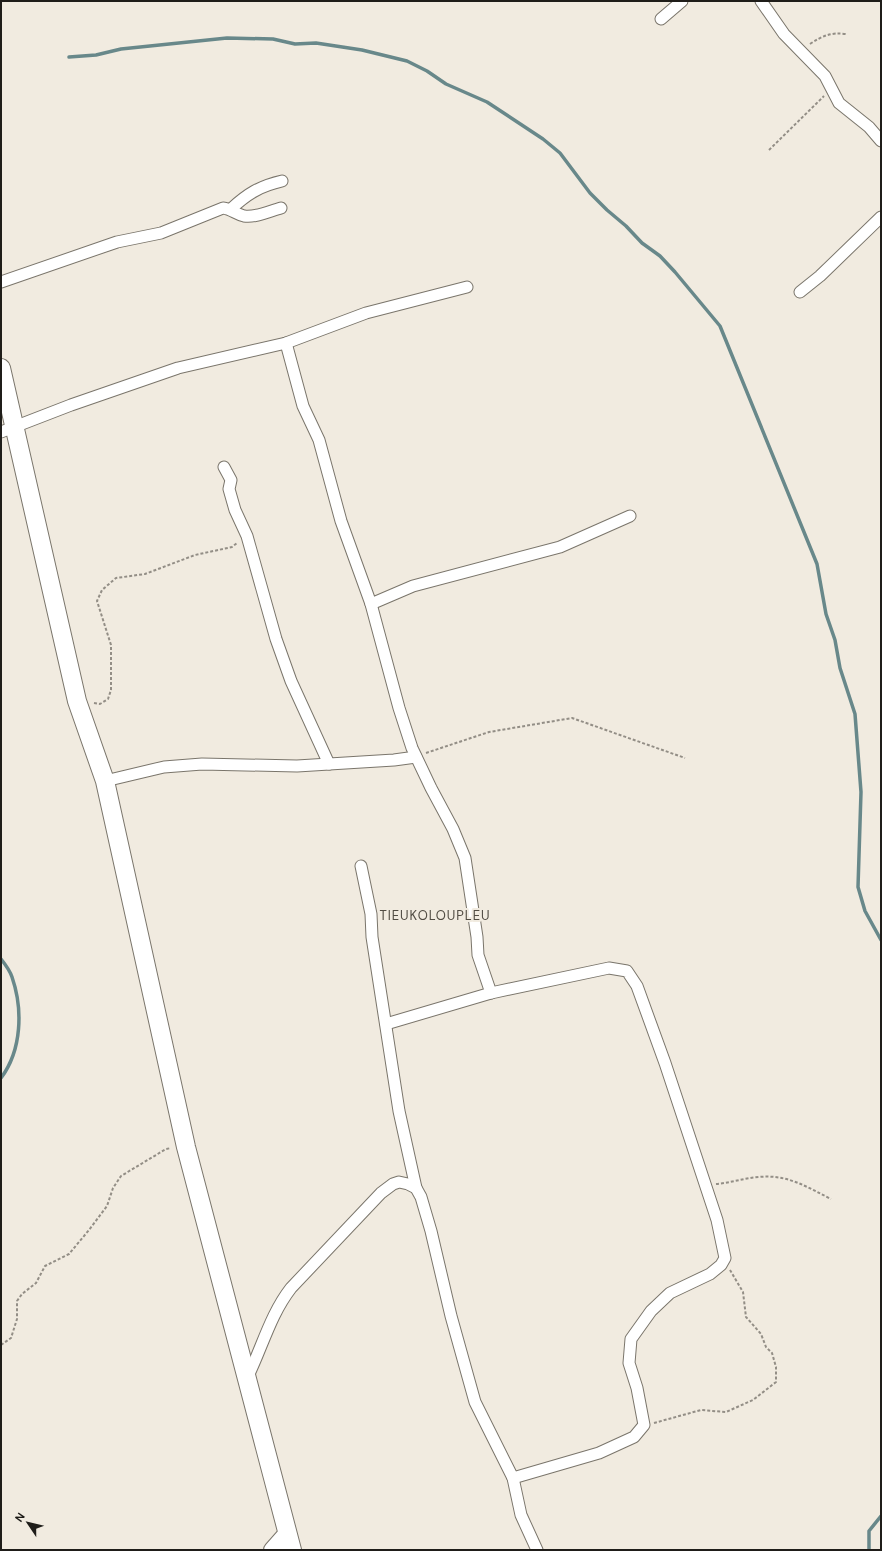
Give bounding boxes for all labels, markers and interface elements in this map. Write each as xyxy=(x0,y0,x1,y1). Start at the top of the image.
district label: TIEUKOLOUPLEU xyxy=(379,907,491,924)
north arrow xyxy=(8,1503,48,1543)
text: N xyxy=(12,1510,28,1525)

